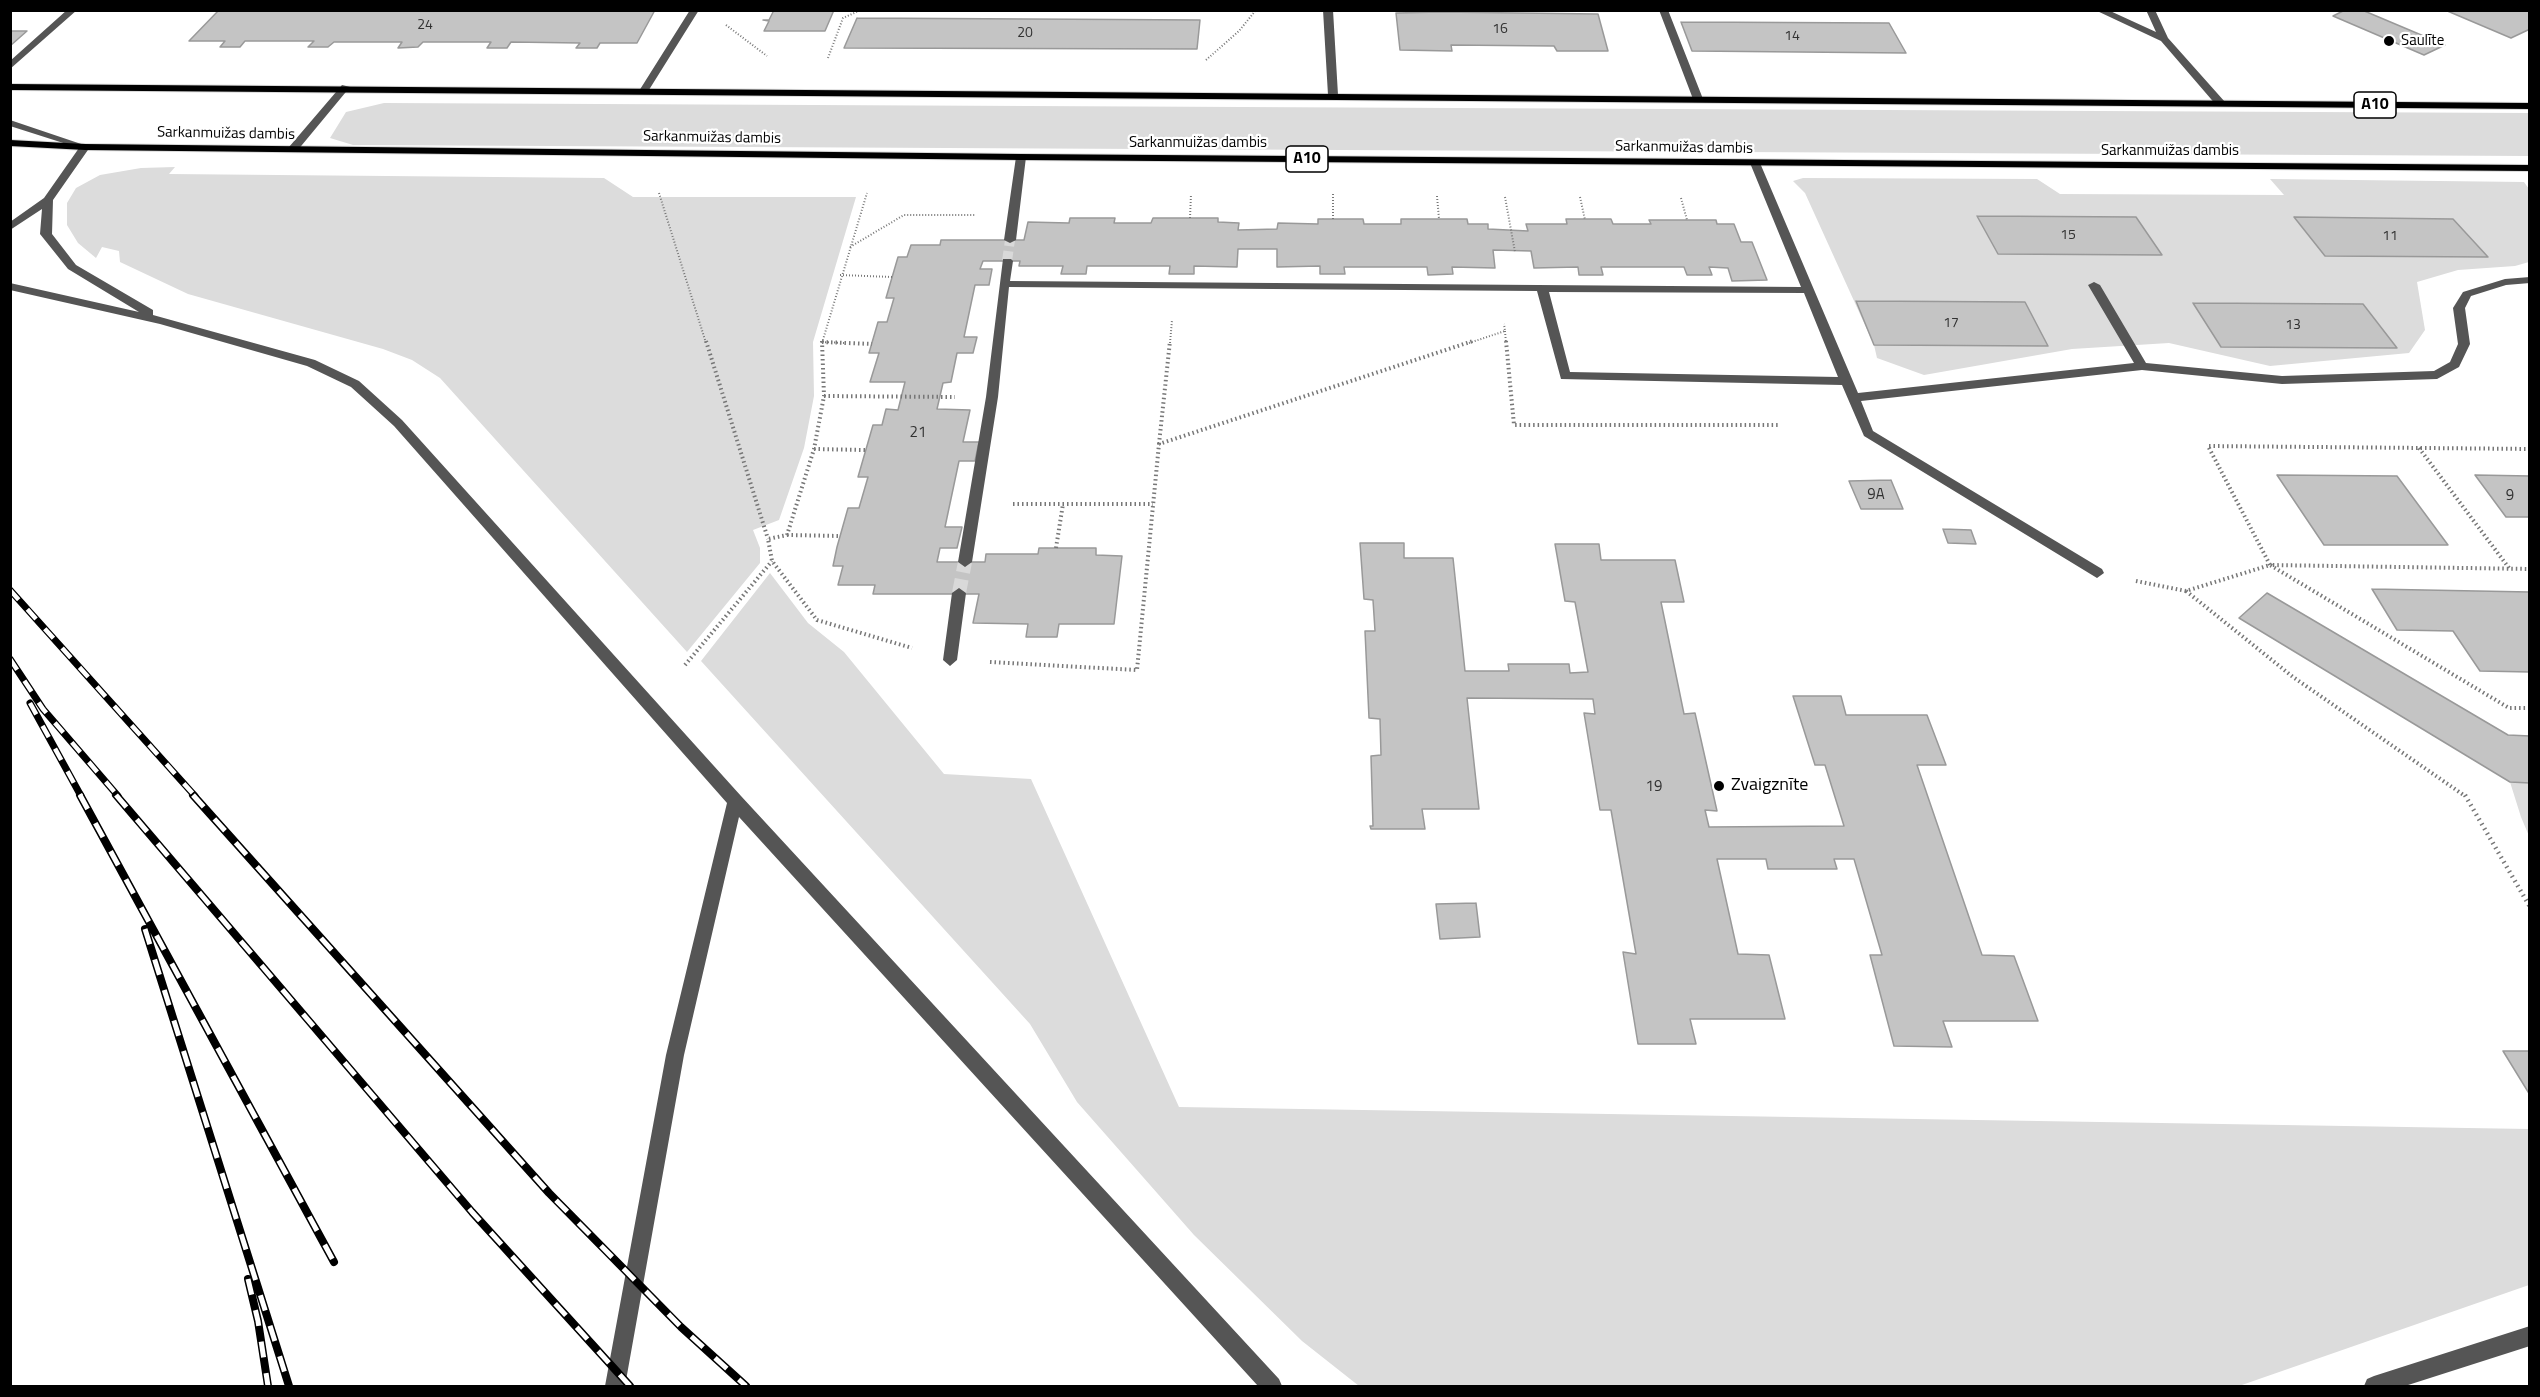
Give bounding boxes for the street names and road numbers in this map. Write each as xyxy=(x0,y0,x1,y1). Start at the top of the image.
road number: A10 xyxy=(2354,92,2396,118)
street label: Sarkanmuižas dambis xyxy=(157,124,295,144)
street label: Sarkanmuižas dambis xyxy=(643,128,781,148)
street label: Sarkanmuižas dambis xyxy=(1129,134,1267,152)
street label: Sarkanmuižas dambis xyxy=(1615,138,1753,158)
street label: Sarkanmuižas dambis xyxy=(2101,142,2239,160)
road number: A10 xyxy=(1286,146,1328,172)

